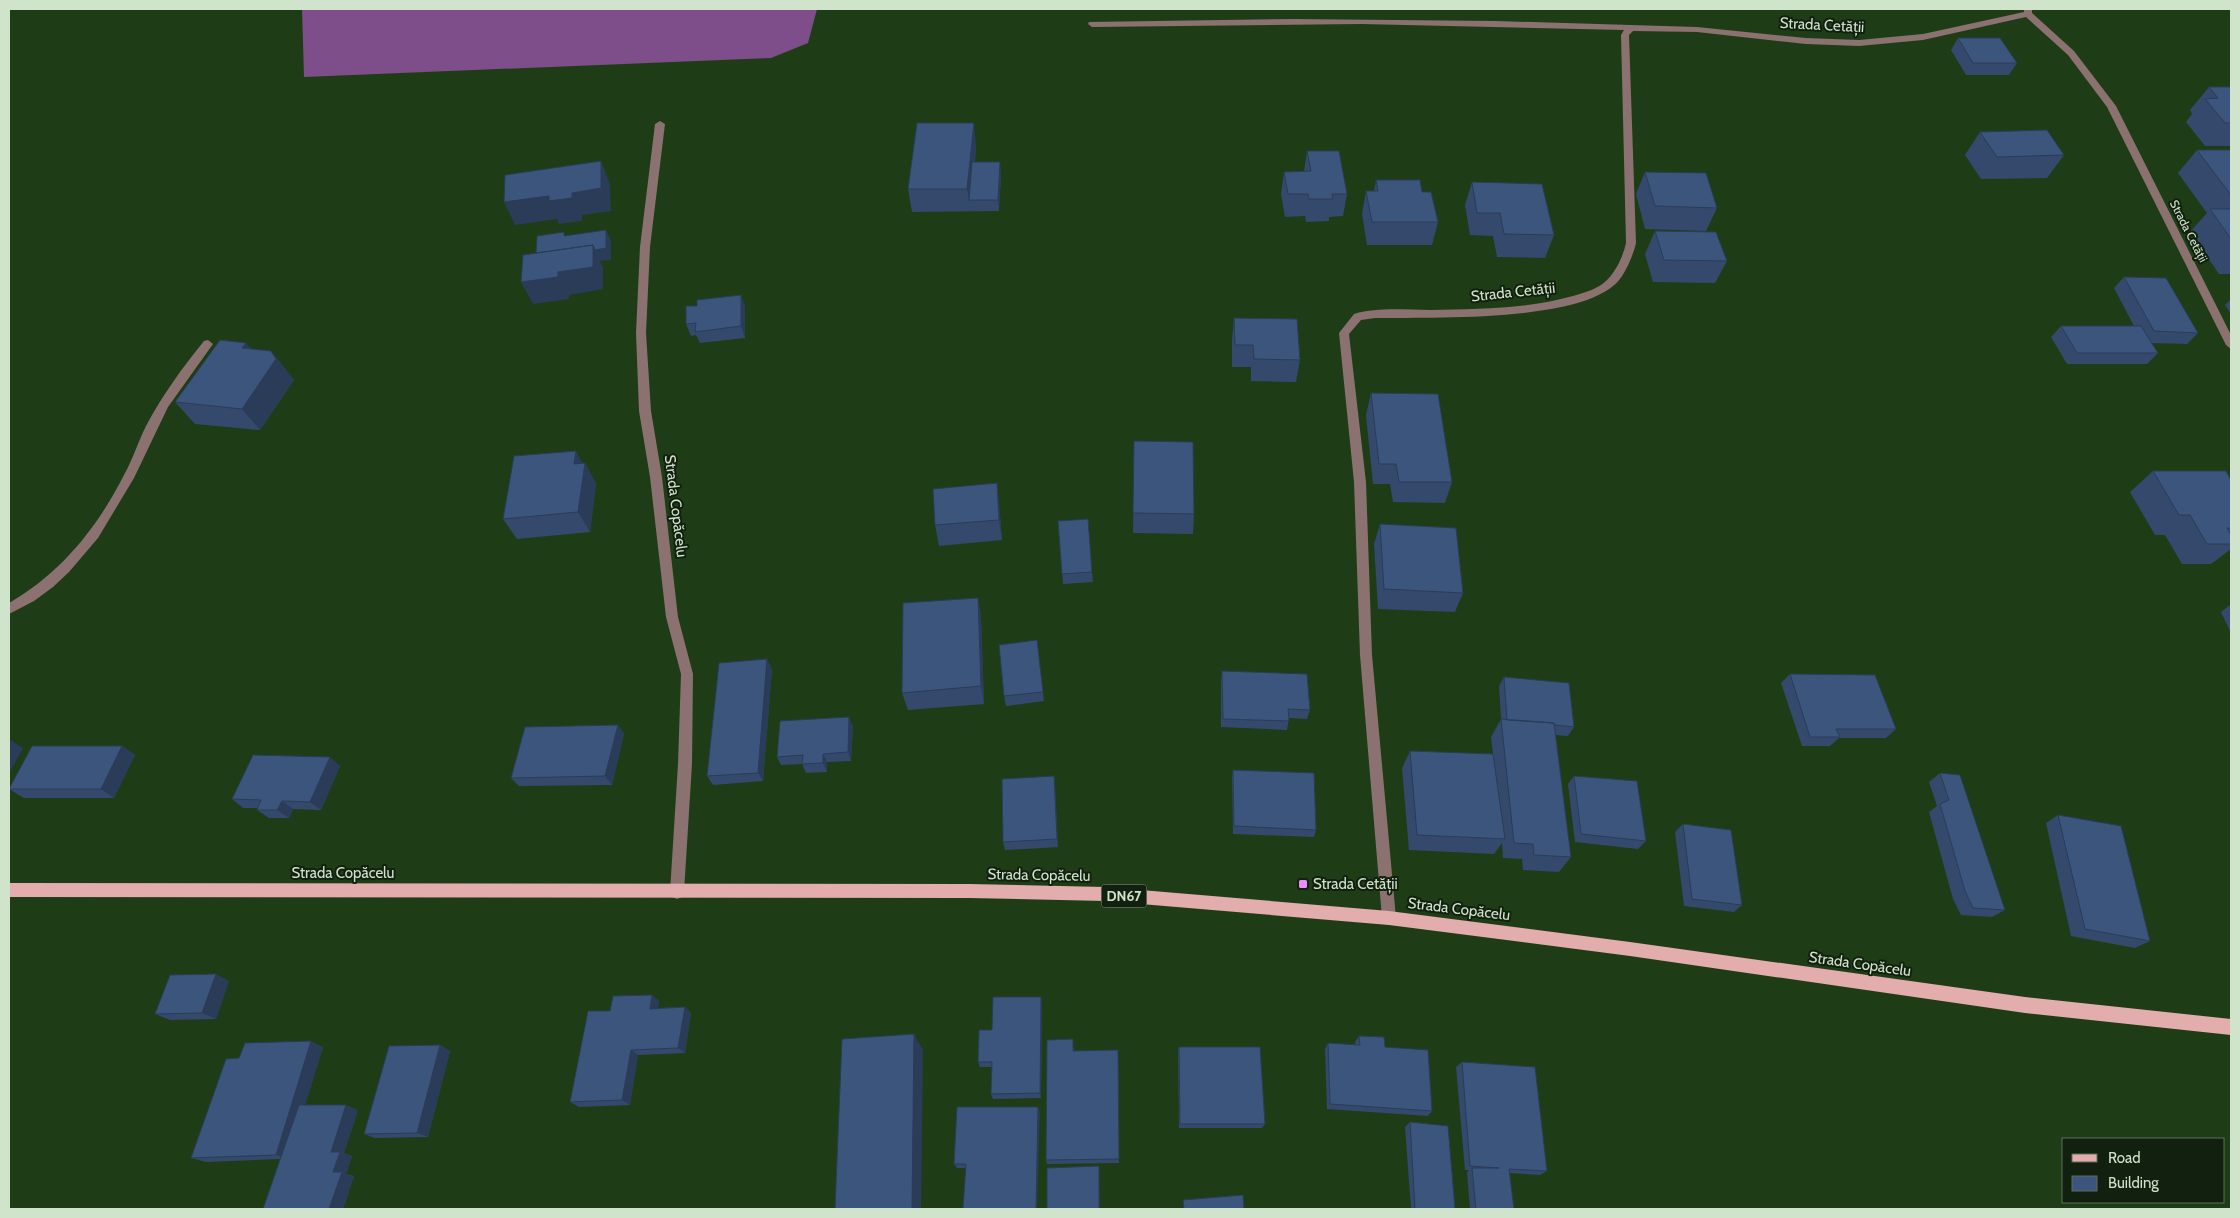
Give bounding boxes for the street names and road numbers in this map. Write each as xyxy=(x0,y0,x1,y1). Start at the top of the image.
street label: Strada Cetății xyxy=(1779,14,1865,37)
street label: Strada Cetății xyxy=(2166,197,2211,265)
street label: Strada Cetății xyxy=(1470,279,1556,306)
street label: Strada Copăcelu xyxy=(661,454,691,558)
street label: Strada Copăcelu xyxy=(292,864,394,882)
street label: Strada Copăcelu xyxy=(987,865,1091,885)
road number: DN67 xyxy=(1102,884,1146,908)
street label: Strada Copăcelu xyxy=(1407,894,1511,924)
street label: Strada Copăcelu xyxy=(1808,948,1912,980)

